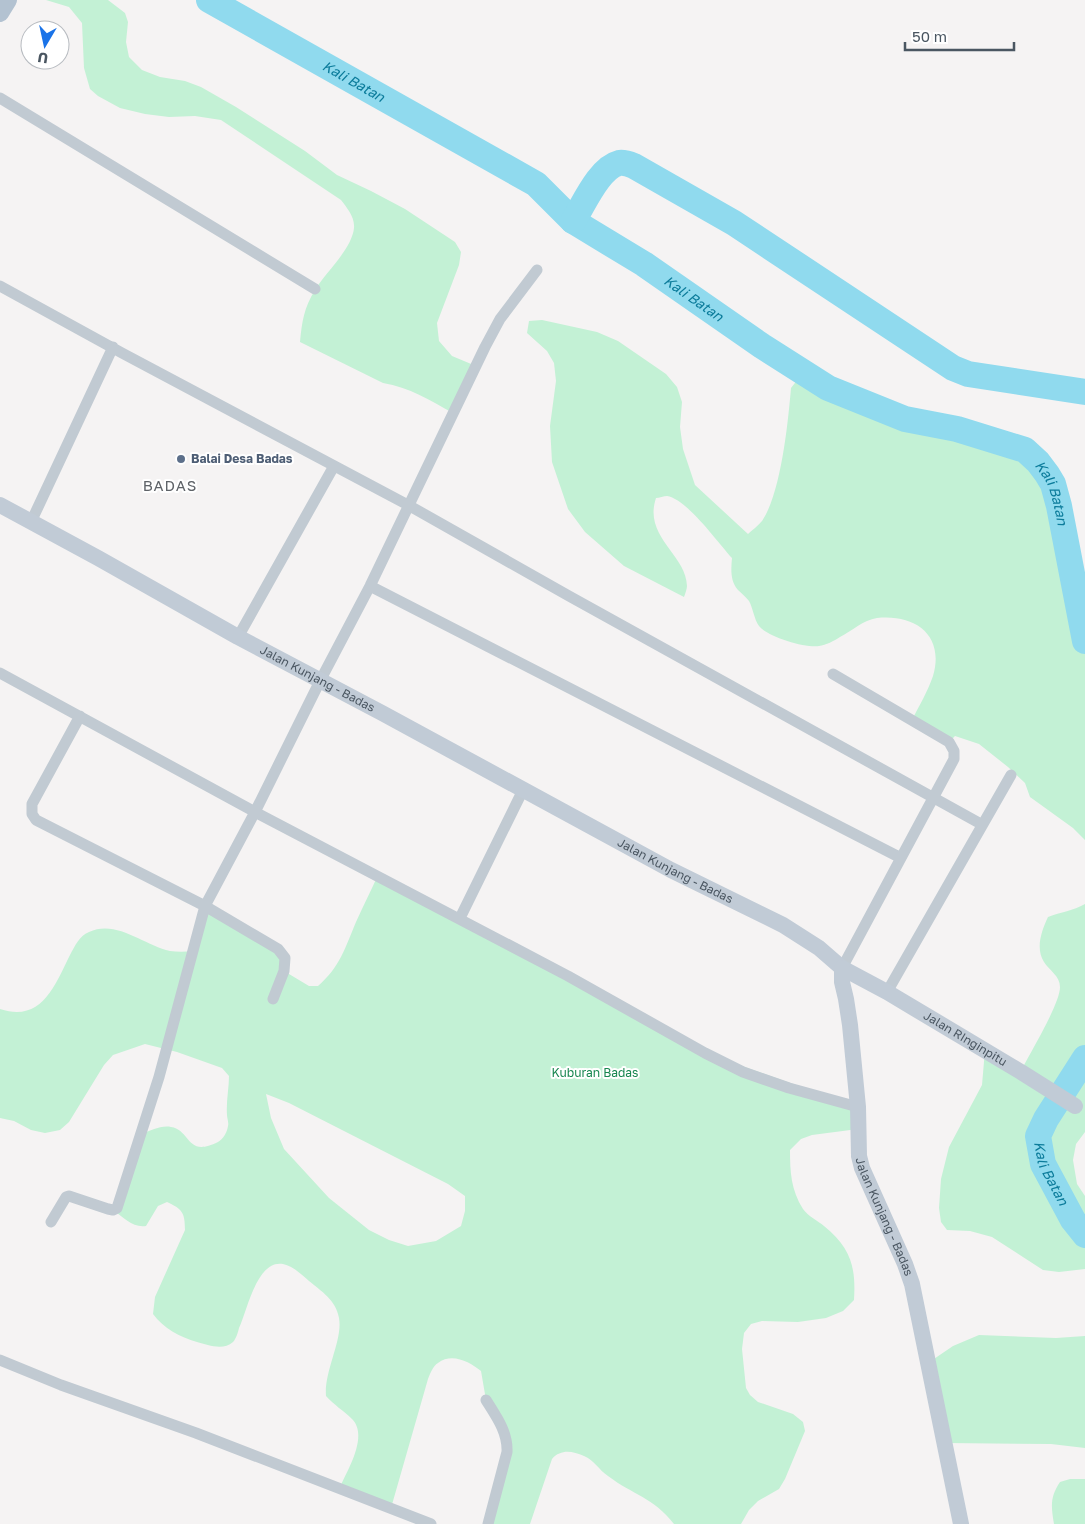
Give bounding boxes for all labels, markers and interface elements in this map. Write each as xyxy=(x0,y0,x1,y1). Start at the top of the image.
north arrow xyxy=(20,20,70,70)
scale bar xyxy=(905,20,1014,52)
text: 50 m xyxy=(912,27,947,45)
text: U xyxy=(37,49,49,68)
water label: Kali Batan xyxy=(320,57,389,106)
water label: Kali Batan xyxy=(661,272,728,325)
place label: Balai Desa Badas xyxy=(191,451,293,466)
marker: Balai Desa Badas xyxy=(175,453,187,465)
water label: Kali Batan xyxy=(1032,457,1072,528)
district label: BADAS xyxy=(143,476,197,494)
street label: Jalan Kunjang - Badas xyxy=(258,642,378,715)
street label: Jalan Kunjang - Badas xyxy=(615,834,736,906)
street label: Jalan RInginpitu xyxy=(921,1008,1010,1069)
park label: Kuburan Badas xyxy=(551,1065,639,1080)
water label: Kali Batan xyxy=(1031,1140,1073,1209)
street label: Jalan Kunjang - Badas xyxy=(853,1156,917,1278)

